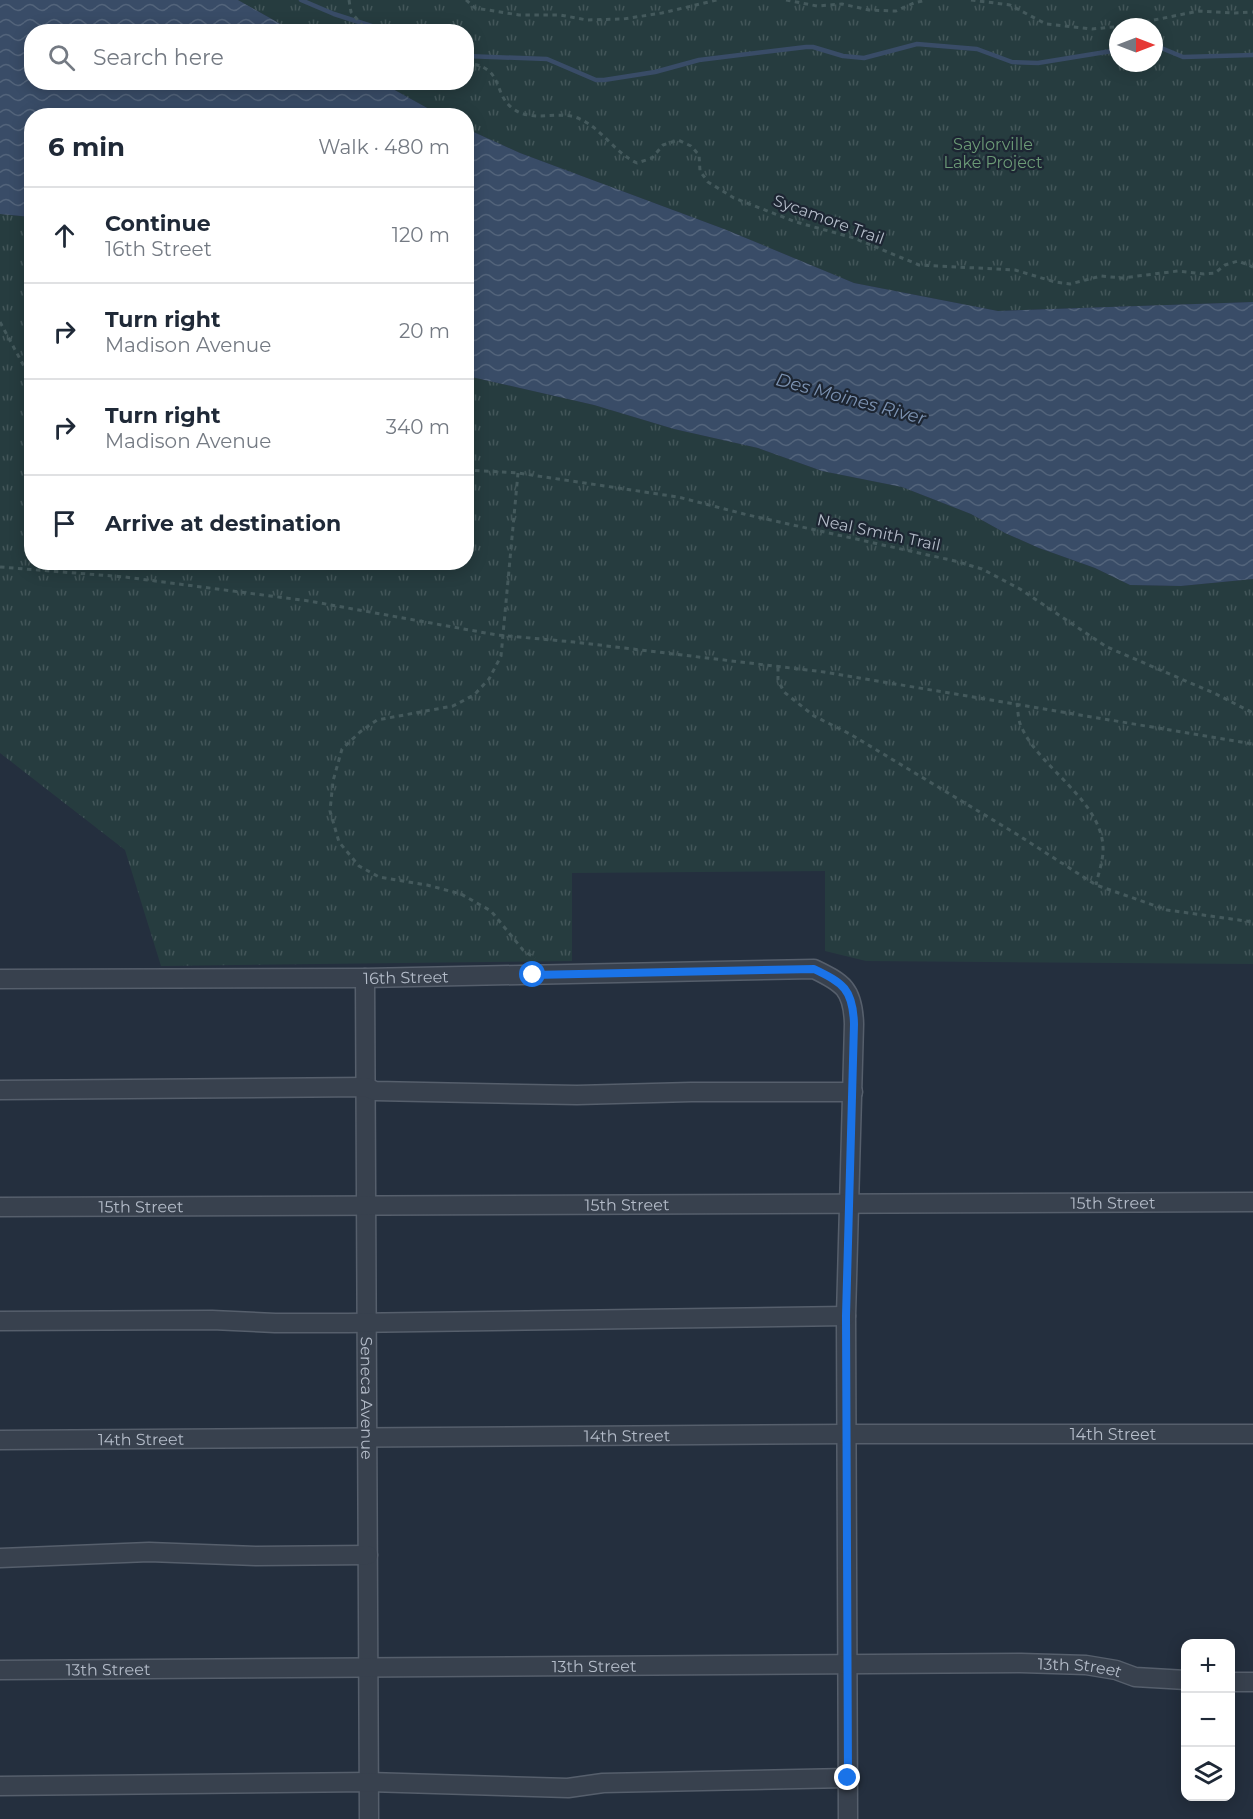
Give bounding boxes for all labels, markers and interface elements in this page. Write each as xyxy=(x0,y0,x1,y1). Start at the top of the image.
north arrow xyxy=(1109,18,1163,72)
search box xyxy=(24,24,474,90)
icon: search xyxy=(45,41,78,74)
text: Search here xyxy=(93,44,224,71)
text: 6 min xyxy=(48,131,125,163)
text: Walk · 480 m xyxy=(318,135,450,159)
park label: Saylorville Lake Project xyxy=(944,135,1043,172)
street label: Sycamore Trail xyxy=(771,191,887,248)
text: Continue xyxy=(105,210,211,237)
icon: ahead xyxy=(48,219,81,252)
text: 120 m xyxy=(392,223,450,247)
text: 16th Street xyxy=(105,237,212,261)
text: Turn right xyxy=(105,306,220,333)
icon: right xyxy=(48,315,81,348)
text: 20 m xyxy=(399,319,450,343)
text: Madison Avenue xyxy=(105,333,271,357)
water label: Des Moines River xyxy=(774,368,929,430)
text: Turn right xyxy=(105,402,220,429)
icon: right xyxy=(48,411,81,444)
text: 340 m xyxy=(386,415,450,439)
text: Madison Avenue xyxy=(105,429,271,453)
icon: arrive xyxy=(48,507,81,540)
text: Arrive at destination xyxy=(105,510,341,537)
street label: Neal Smith Trail xyxy=(815,510,942,555)
route start xyxy=(519,961,545,987)
street label: 16th Street xyxy=(363,967,449,988)
street label: 15th Street xyxy=(1071,1193,1156,1213)
street label: 15th Street xyxy=(585,1195,670,1215)
street label: 15th Street xyxy=(99,1197,184,1217)
street label: Seneca Avenue xyxy=(357,1336,376,1460)
street label: 14th Street xyxy=(1070,1425,1157,1444)
street label: 14th Street xyxy=(584,1426,671,1446)
street label: 14th Street xyxy=(98,1430,185,1449)
map controls xyxy=(1181,1639,1235,1801)
button: + xyxy=(1181,1639,1235,1693)
street label: 13th Street xyxy=(1037,1655,1125,1682)
street label: 13th Street xyxy=(552,1657,637,1676)
street label: 13th Street xyxy=(66,1660,151,1680)
button: − xyxy=(1181,1693,1235,1747)
button: layers xyxy=(1181,1747,1235,1801)
route end xyxy=(834,1764,860,1790)

